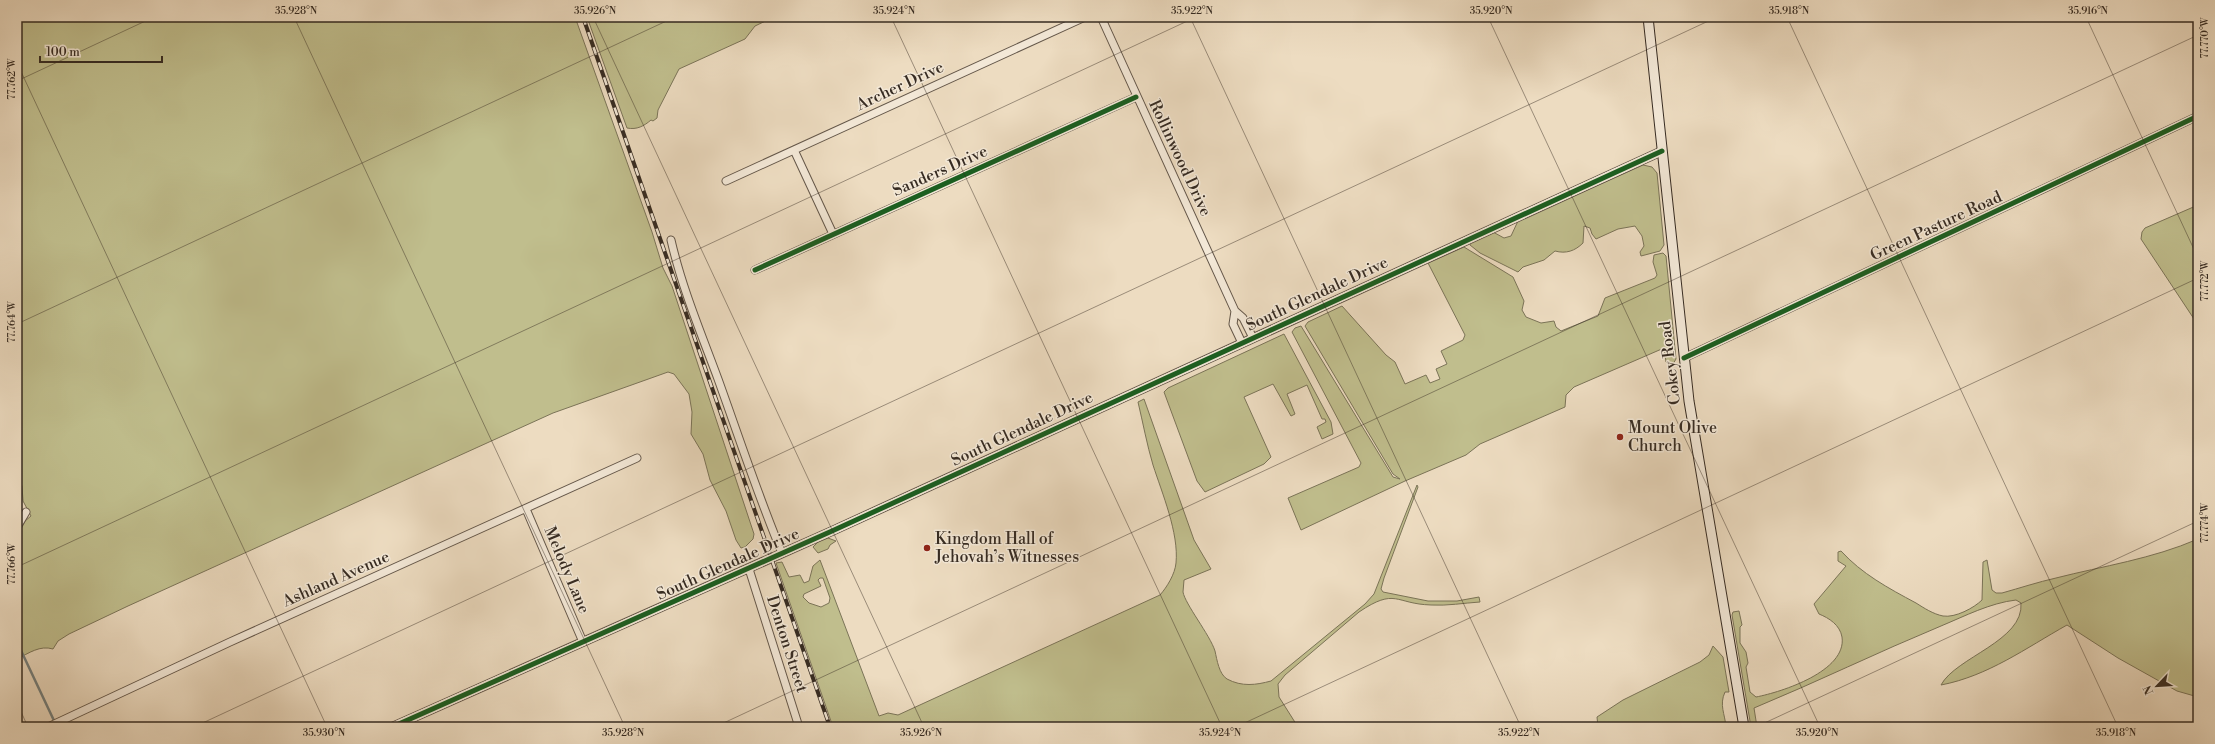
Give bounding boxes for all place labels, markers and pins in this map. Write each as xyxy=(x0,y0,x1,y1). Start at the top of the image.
place label: Mount Olive Church xyxy=(1628,418,1717,456)
marker: Mount Olive Church xyxy=(1615,432,1625,442)
place label: Kingdom Hall of Jehovah’s Witnesses xyxy=(934,529,1079,567)
marker: Kingdom Hall of Jehovah’s Witnesses xyxy=(922,543,932,553)

